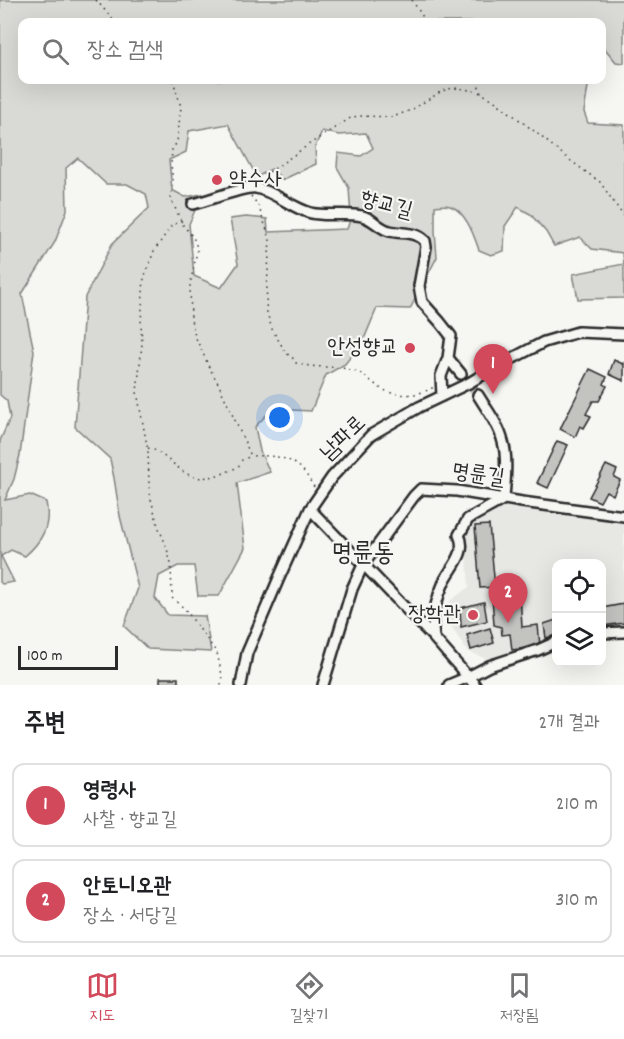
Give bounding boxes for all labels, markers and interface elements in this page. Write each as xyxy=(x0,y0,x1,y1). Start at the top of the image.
search box xyxy=(18,18,606,84)
icon: search xyxy=(39,35,72,68)
text: 장소 검색 xyxy=(87,36,163,67)
place label: 약수사 xyxy=(229,165,282,196)
marker: 약수사 xyxy=(210,173,224,187)
street label: 향교길 xyxy=(356,184,416,228)
place label: 안성향교 xyxy=(327,333,398,364)
marker: 안성향교 xyxy=(403,341,417,355)
pin: 1 xyxy=(474,344,512,394)
your location xyxy=(265,403,294,432)
street label: 남파로 xyxy=(314,409,374,469)
street label: 명륜길 xyxy=(450,457,507,495)
district label: 명륜동 xyxy=(332,536,394,573)
map controls xyxy=(552,559,606,667)
button: locate xyxy=(552,559,606,613)
pin: 2 xyxy=(488,574,528,623)
place label: 장학관 xyxy=(408,600,461,631)
marker: 장학관 xyxy=(466,608,480,622)
button: layers xyxy=(552,613,606,667)
scale bar xyxy=(18,643,118,670)
text: 100 m xyxy=(27,645,63,668)
text: 주변 xyxy=(24,706,66,743)
text: 2개 결과 xyxy=(538,710,600,738)
text: 영령사 xyxy=(83,776,136,807)
text: 1 xyxy=(43,791,48,819)
text: 210 m xyxy=(556,791,598,819)
text: 사찰 · 향교길 xyxy=(83,807,177,835)
text: 안토니오관 xyxy=(83,872,172,903)
text: 2 xyxy=(41,887,50,915)
text: 310 m xyxy=(556,887,598,915)
text: 장소 · 서당길 xyxy=(83,903,177,931)
tab: 지도 xyxy=(86,969,119,1028)
tab: 길찾기 xyxy=(290,969,329,1028)
tab: 저장됨 xyxy=(500,969,538,1028)

